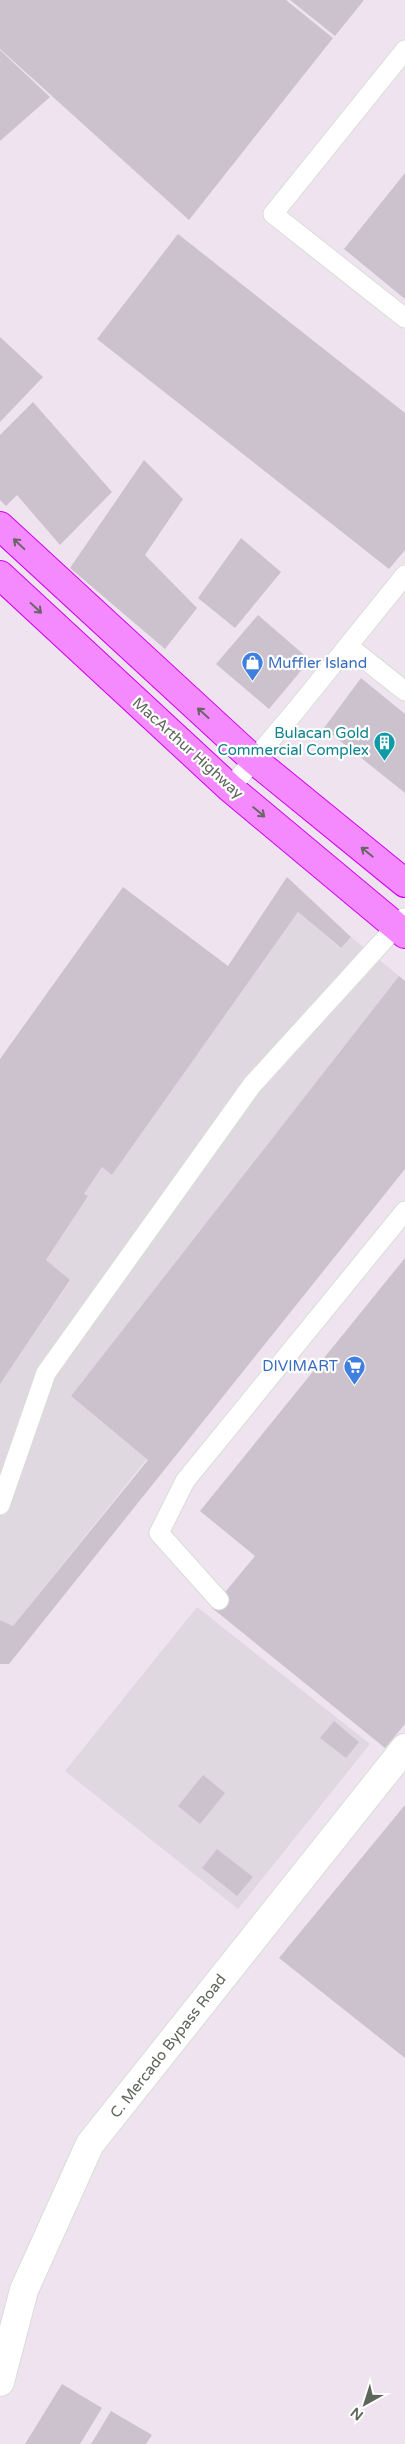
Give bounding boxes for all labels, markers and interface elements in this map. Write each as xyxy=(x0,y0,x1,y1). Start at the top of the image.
one-way arrow xyxy=(13,538,25,550)
one-way arrow xyxy=(29,602,42,614)
shop icon: Muffler Island xyxy=(240,651,264,682)
place label: Muffler Island xyxy=(268,654,367,672)
street label: MacArthur Highway xyxy=(129,694,247,802)
one-way arrow xyxy=(196,708,209,719)
place label: Bulacan Gold Commercial Complex xyxy=(218,724,369,759)
building icon: Bulacan Gold Commercial Complex xyxy=(373,730,397,761)
one-way arrow xyxy=(252,807,265,818)
one-way arrow xyxy=(361,846,374,857)
supermarket icon: DIVIMART xyxy=(342,1354,366,1385)
place label: DIVIMART xyxy=(262,1357,338,1375)
street label: C. Mercado Bypass Road xyxy=(106,1970,230,2122)
north arrow xyxy=(340,2379,390,2429)
text: N xyxy=(347,2404,367,2424)

